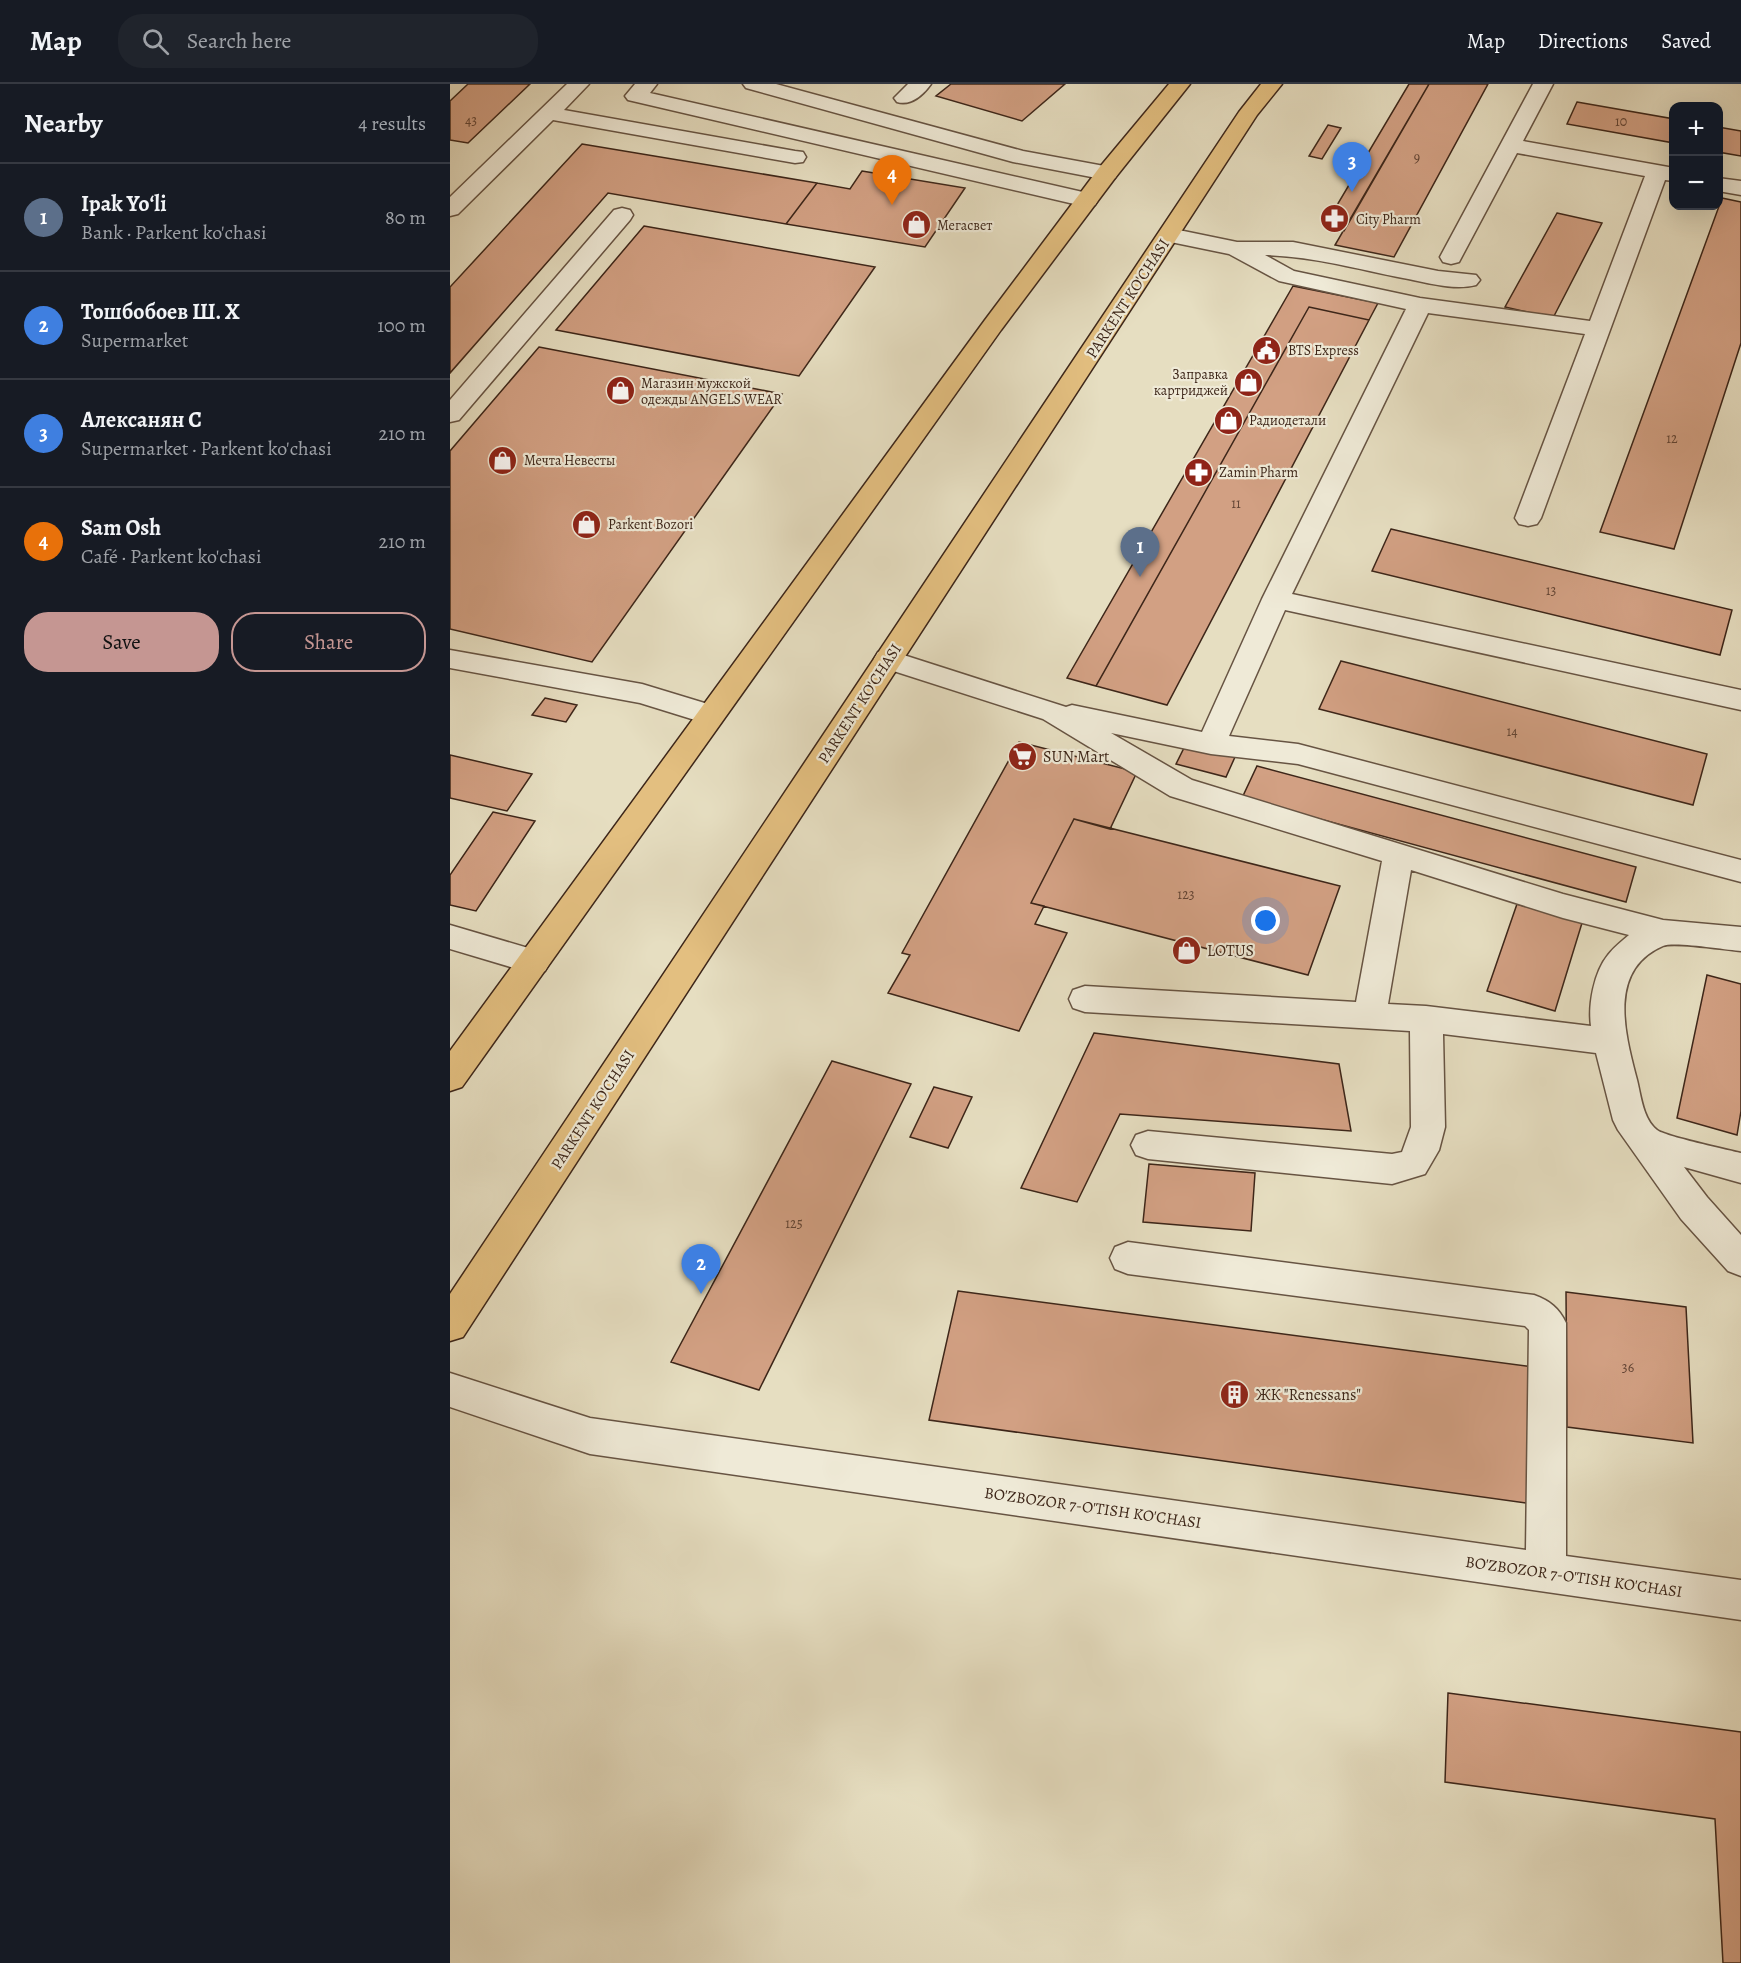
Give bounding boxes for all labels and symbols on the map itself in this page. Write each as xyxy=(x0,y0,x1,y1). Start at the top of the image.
house number: 43 xyxy=(465,111,477,130)
house number: 10 xyxy=(1615,112,1627,131)
pin: 3 xyxy=(1332,142,1372,192)
house number: 9 xyxy=(1414,148,1420,167)
pin: 4 xyxy=(872,156,912,205)
pharmacy icon: City Pharm xyxy=(1319,203,1351,235)
shop icon: Мегасвет xyxy=(900,209,932,241)
place label: City Pharm xyxy=(1356,210,1421,229)
place label: Мегасвет xyxy=(937,216,993,235)
street label: PARKENT KO'CHASI xyxy=(1081,234,1175,363)
public building icon: BTS Express xyxy=(1251,334,1283,366)
place label: BTS Express xyxy=(1288,341,1359,360)
place label: Заправка картриджей xyxy=(1154,365,1229,400)
shop icon: Заправка картриджей xyxy=(1233,366,1265,398)
place label: Магазин мужской одежды ANGELS WEAR xyxy=(641,374,782,409)
shop icon: Магазин мужской одежды ANGELS WEAR xyxy=(604,375,636,407)
shop icon: Радиодетали xyxy=(1212,404,1244,436)
place label: Радиодетали xyxy=(1249,411,1326,430)
house number: 12 xyxy=(1666,429,1678,448)
shop icon: Мечта Невесты xyxy=(487,444,519,476)
place label: Мечта Невесты xyxy=(524,451,615,470)
pharmacy icon: Zamin Pharm xyxy=(1182,456,1214,488)
place label: Zamin Pharm xyxy=(1219,463,1299,482)
house number: 11 xyxy=(1231,494,1241,513)
shop icon: Parkent Bozori xyxy=(571,508,603,540)
place label: Parkent Bozori xyxy=(608,515,693,534)
pin: 1 xyxy=(1120,528,1160,577)
house number: 13 xyxy=(1546,581,1556,600)
street label: PARKENT KO'CHASI xyxy=(813,639,907,768)
house number: 14 xyxy=(1506,722,1518,741)
supermarket icon: SUN Mart xyxy=(1006,740,1038,772)
place label: SUN Mart xyxy=(1043,746,1109,768)
house number: 123 xyxy=(1177,885,1195,904)
your location xyxy=(1251,906,1280,935)
shop icon: LOTUS xyxy=(1170,934,1202,966)
place label: LOTUS xyxy=(1207,940,1254,962)
street label: PARKENT KO'CHASI xyxy=(546,1045,640,1174)
house number: 125 xyxy=(785,1214,803,1233)
pin: 2 xyxy=(682,1244,720,1294)
house number: 36 xyxy=(1622,1358,1634,1377)
building icon: ЖК "Renessans" xyxy=(1219,1378,1251,1410)
place label: ЖК "Renessans" xyxy=(1256,1384,1361,1406)
street label: BO'ZBOZOR 7-O'TISH KO'CHASI xyxy=(983,1482,1203,1534)
street label: BO'ZBOZOR 7-O'TISH KO'CHASI xyxy=(1464,1551,1684,1603)

